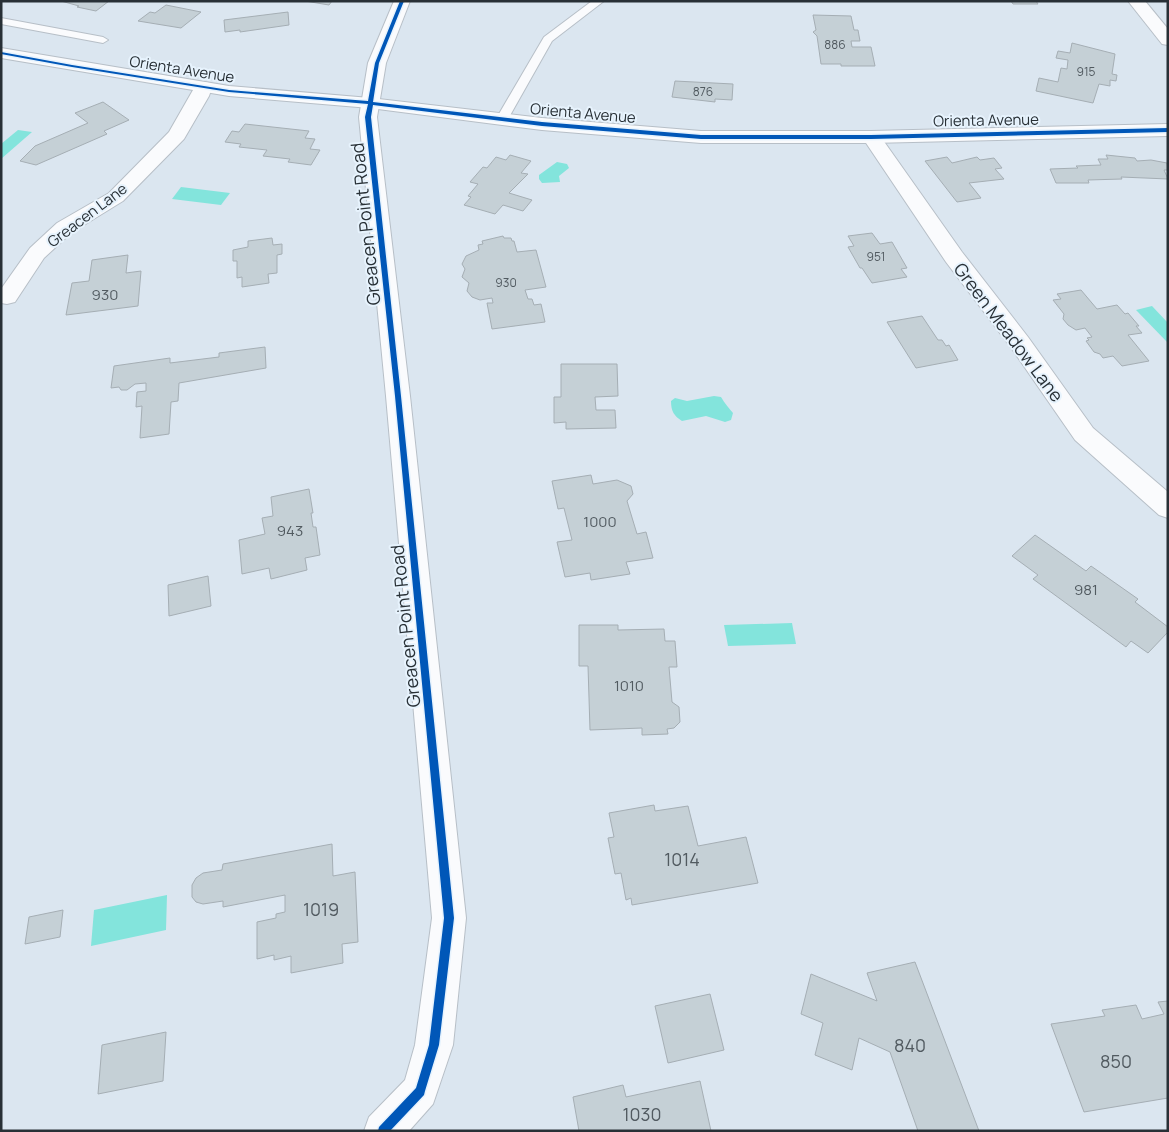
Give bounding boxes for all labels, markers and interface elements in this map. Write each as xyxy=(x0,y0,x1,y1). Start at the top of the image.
house number: 886 xyxy=(824,36,846,53)
street label: Orienta Avenue xyxy=(128,50,236,88)
house number: 915 xyxy=(1076,63,1096,80)
house number: 876 xyxy=(693,83,713,100)
street label: Orienta Avenue xyxy=(529,98,637,128)
street label: Orienta Avenue xyxy=(933,109,1039,131)
street label: Greacen Point Road xyxy=(345,141,385,307)
street label: Greacen Lane xyxy=(43,178,131,252)
house number: 951 xyxy=(866,248,886,265)
street label: Green Meadow Lane xyxy=(949,258,1069,406)
house number: 930 xyxy=(495,274,517,291)
house number: 930 xyxy=(92,284,118,305)
house number: 1000 xyxy=(583,511,617,532)
house number: 943 xyxy=(277,520,303,541)
street label: Greacen Point Road xyxy=(385,543,425,709)
house number: 981 xyxy=(1074,579,1098,600)
house number: 1010 xyxy=(614,675,644,696)
house number: 1014 xyxy=(664,847,700,871)
house number: 1019 xyxy=(303,897,339,921)
house number: 840 xyxy=(894,1033,926,1057)
house number: 850 xyxy=(1100,1049,1132,1073)
house number: 1030 xyxy=(623,1102,661,1126)

